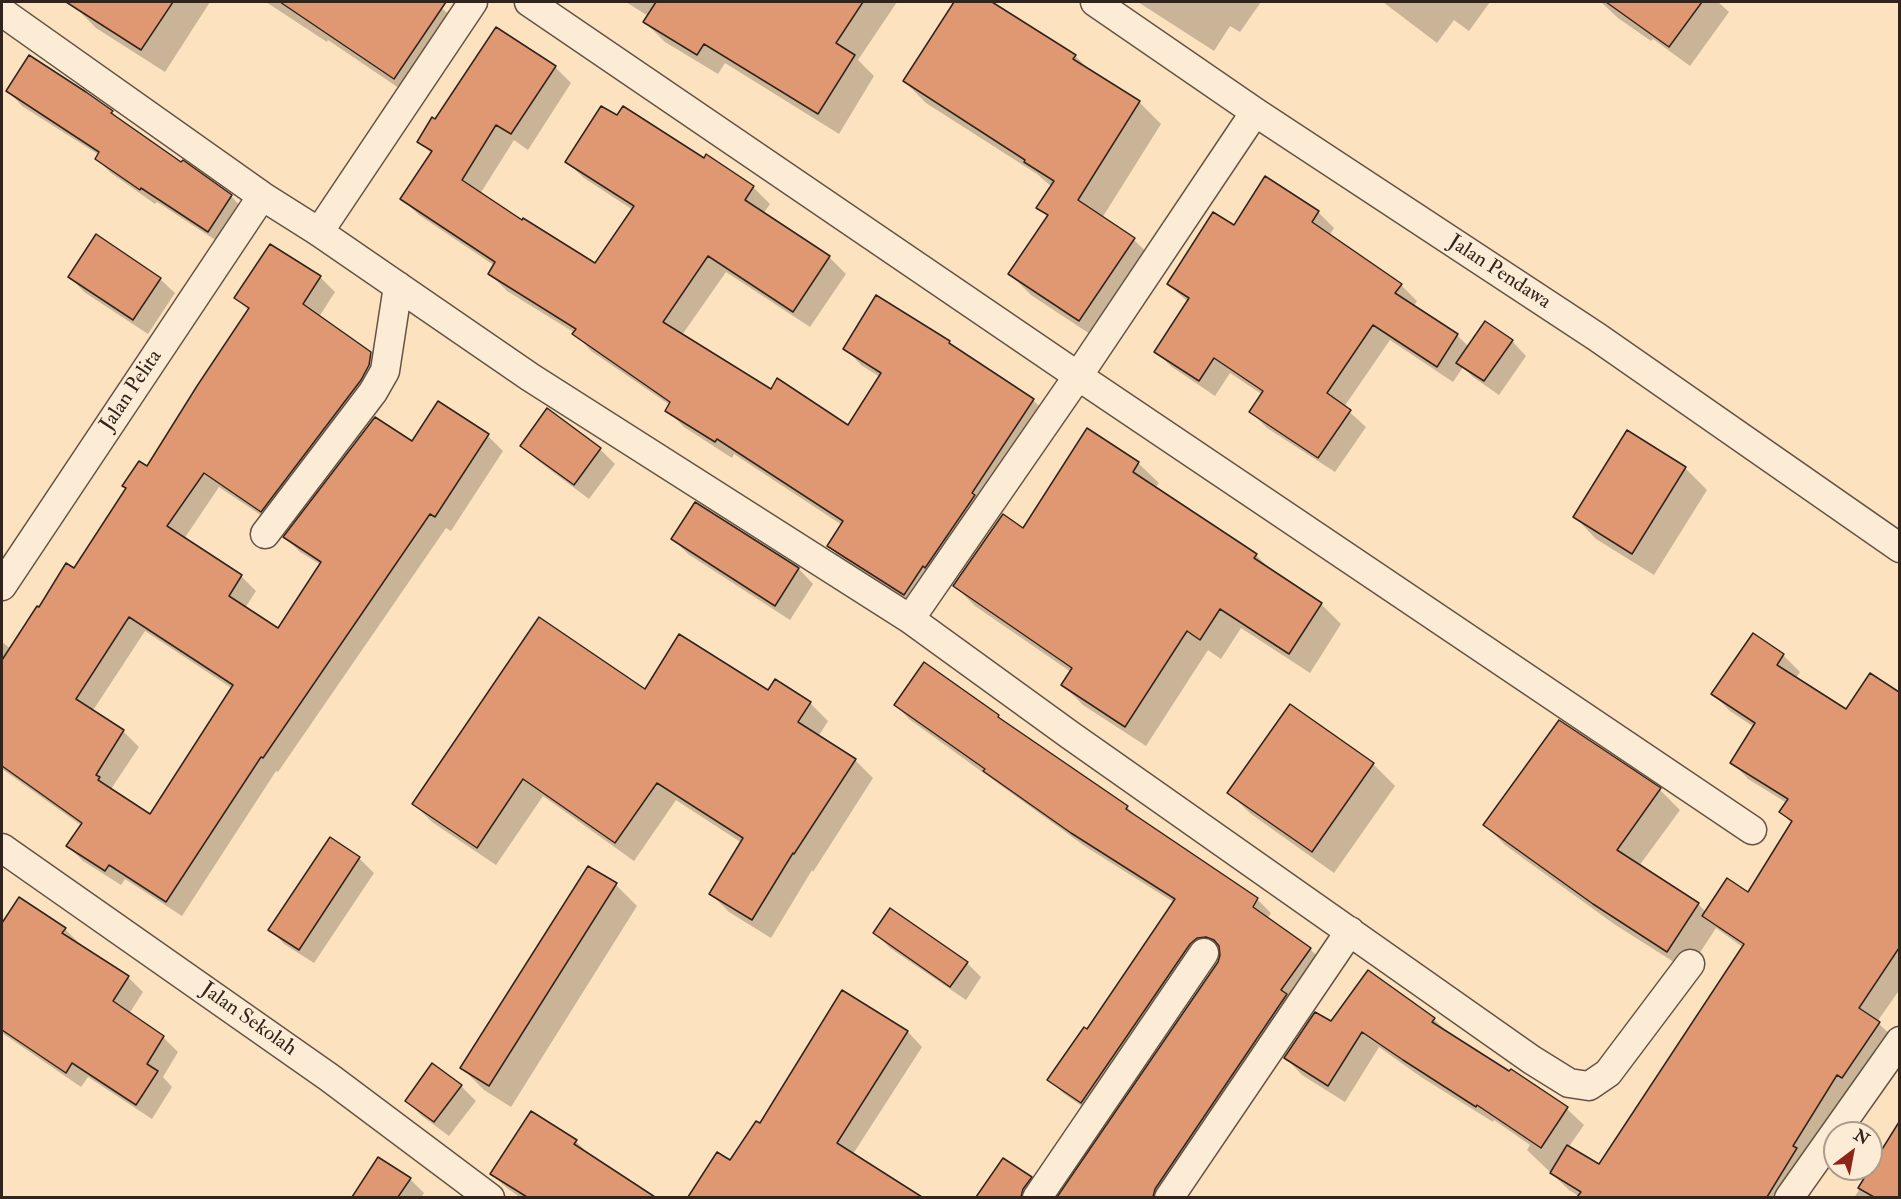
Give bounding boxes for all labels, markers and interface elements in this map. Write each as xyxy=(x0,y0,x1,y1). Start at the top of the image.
street label: Jalan Pendawa xyxy=(1443,230,1555,316)
street label: Jalan Pelita xyxy=(96,346,168,436)
street label: Jalan Sekolah xyxy=(195,978,301,1062)
north arrow xyxy=(1823,1121,1883,1181)
text: N xyxy=(1850,1125,1873,1150)

